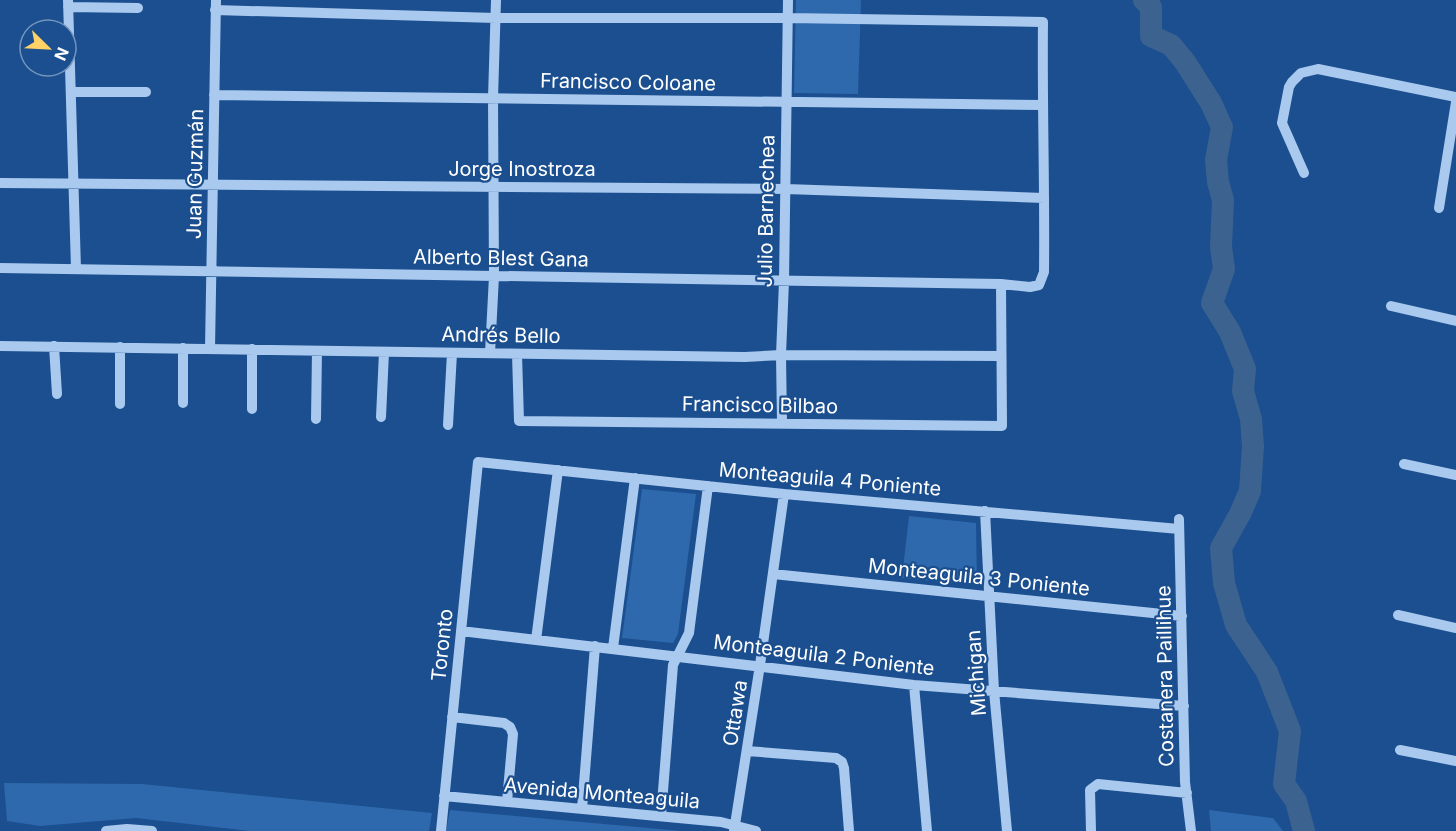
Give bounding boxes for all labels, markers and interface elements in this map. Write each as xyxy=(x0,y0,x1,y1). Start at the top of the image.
north arrow xyxy=(18,18,78,78)
text: N xyxy=(50,44,73,64)
street label: Francisco Coloane xyxy=(540,68,716,96)
street label: Juan Guzmán xyxy=(182,109,208,239)
street label: Julio Barnechea xyxy=(753,135,779,287)
street label: Jorge Inostroza xyxy=(448,157,596,181)
street label: Alberto Blest Gana xyxy=(413,244,589,272)
street label: Andrés Bello xyxy=(441,322,561,348)
street label: Francisco Bilbao xyxy=(682,392,838,418)
street label: Monteaguila 4 Poniente xyxy=(718,457,942,501)
street label: Monteaguila 3 Poniente xyxy=(867,553,1091,601)
street label: Costanera Paillihue xyxy=(1151,585,1179,767)
street label: Toronto xyxy=(426,608,458,682)
street label: Michigan xyxy=(961,629,991,717)
street label: Monteaguila 2 Poniente xyxy=(712,630,936,680)
street label: Ottawa xyxy=(718,678,752,748)
street label: Avenida Monteaguila xyxy=(503,772,701,814)

